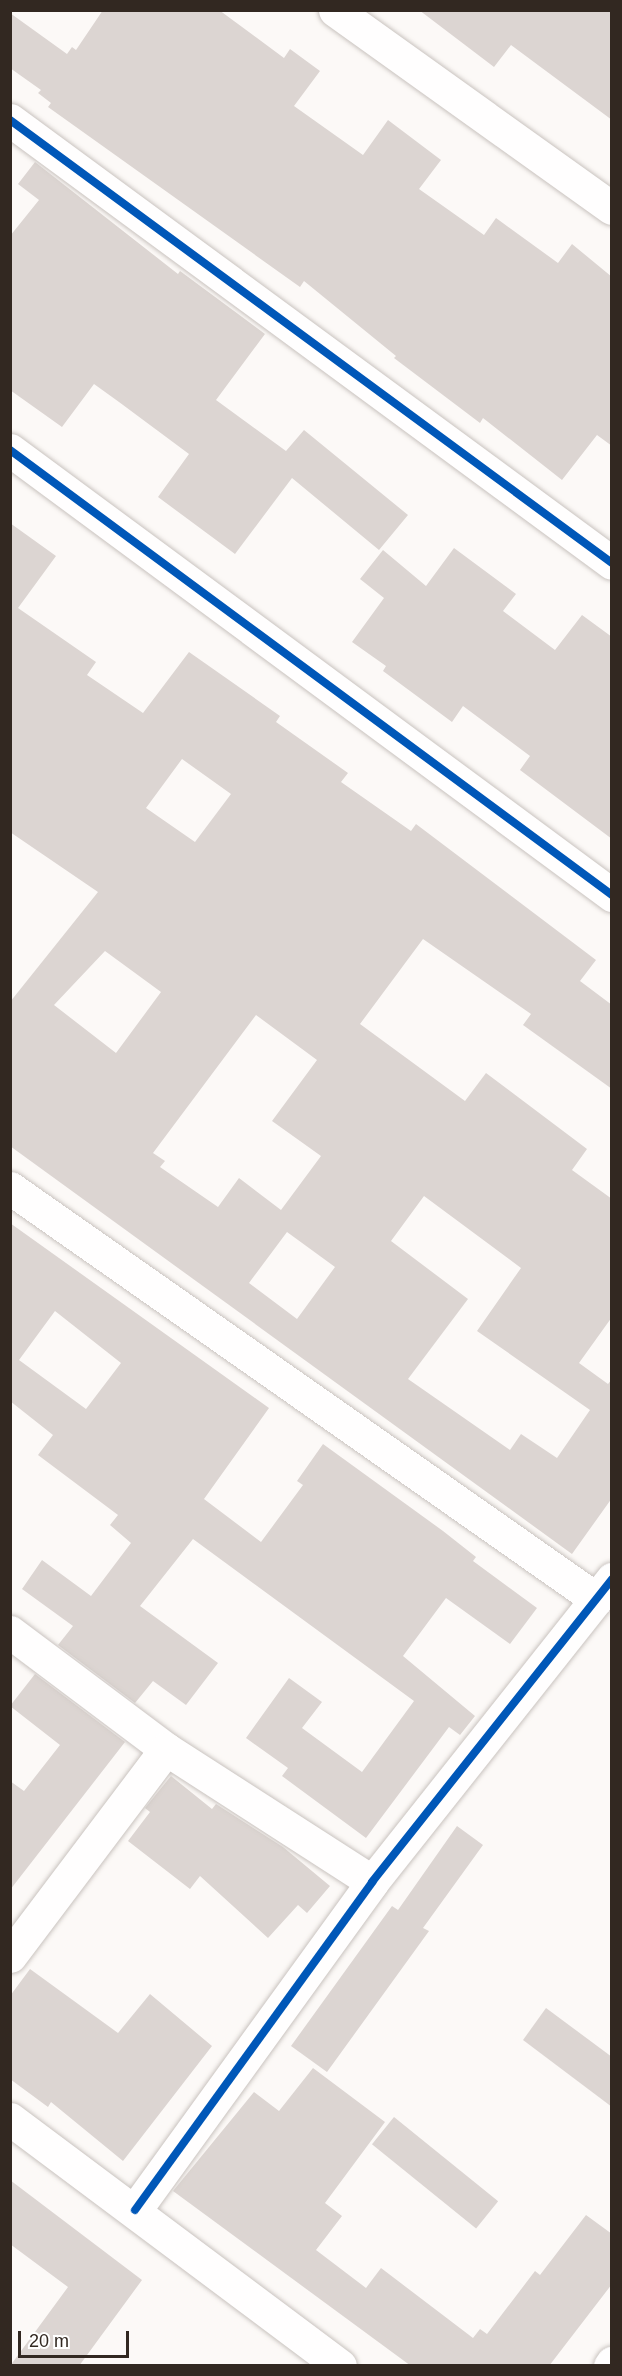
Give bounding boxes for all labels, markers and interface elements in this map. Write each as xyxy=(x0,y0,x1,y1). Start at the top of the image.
scale bar xyxy=(21,2319,132,2357)
text: 20 m xyxy=(29,2331,69,2351)

